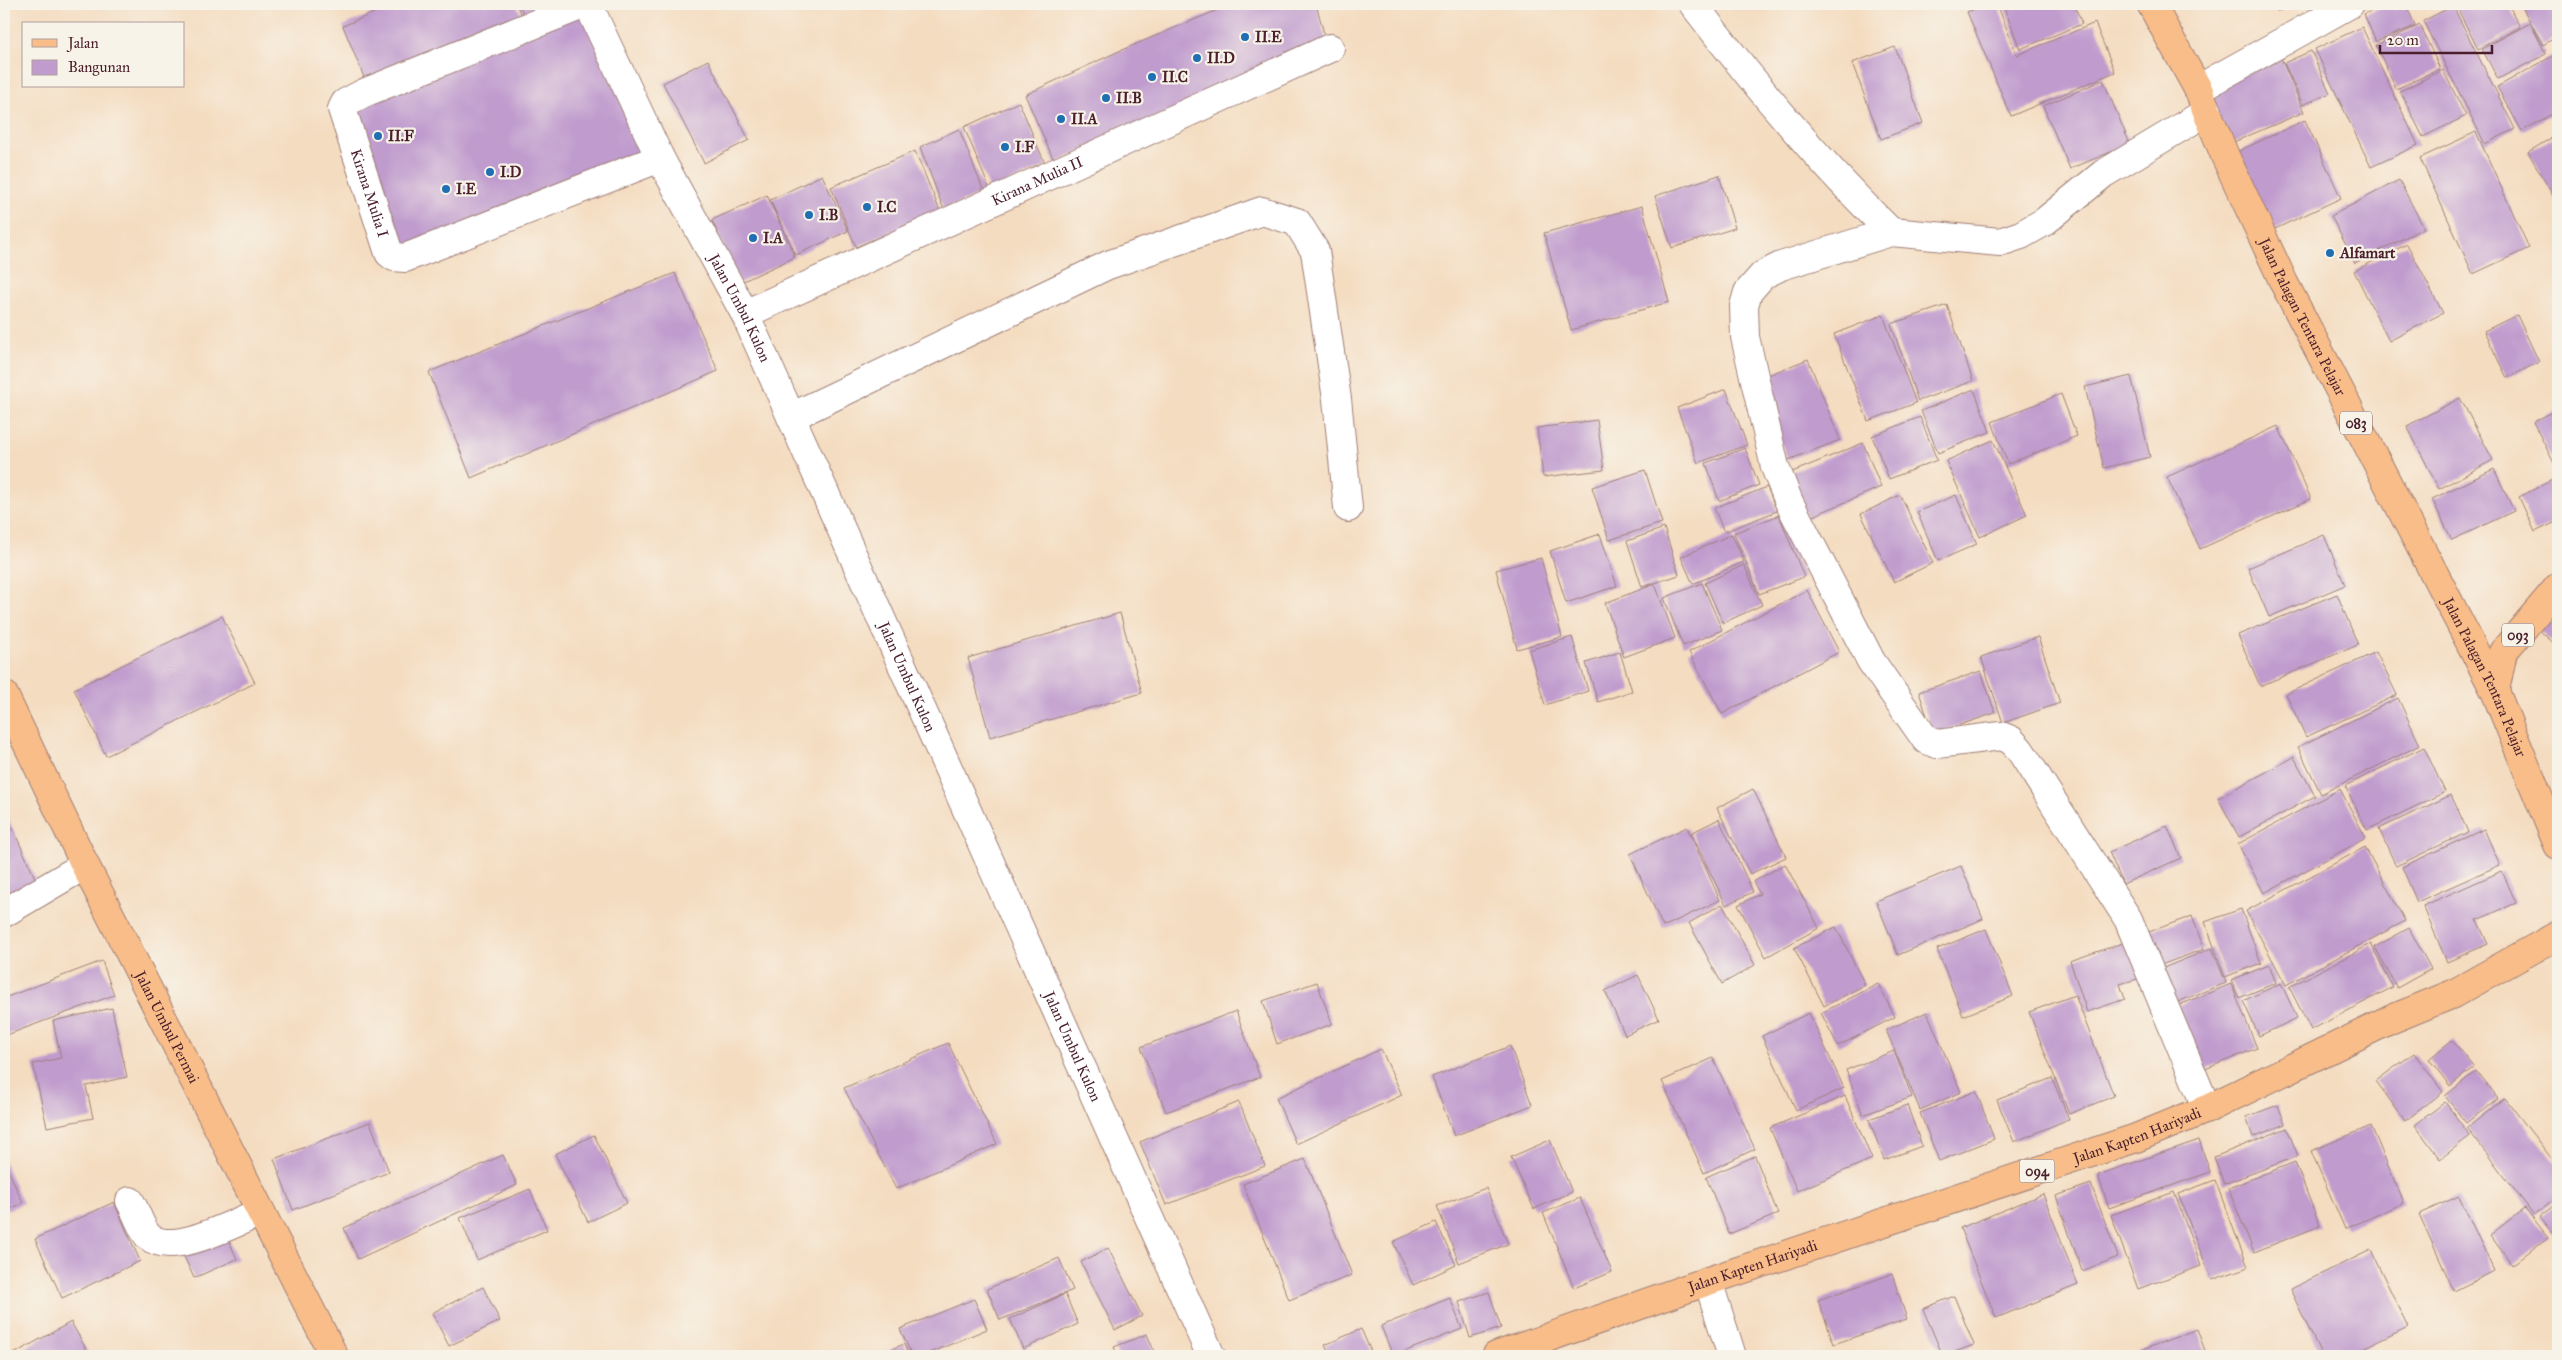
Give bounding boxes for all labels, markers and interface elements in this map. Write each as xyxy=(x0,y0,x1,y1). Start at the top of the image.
legend xyxy=(22,22,185,88)
scale bar xyxy=(2380,22,2492,54)
place label: II.E xyxy=(1255,28,1282,46)
marker: II.E xyxy=(1239,31,1251,43)
text: 20 m xyxy=(2387,31,2419,49)
text: Jalan xyxy=(66,34,99,53)
place label: II.D xyxy=(1207,49,1235,67)
marker: II.D xyxy=(1191,52,1203,64)
text: Bangunan xyxy=(68,58,130,76)
place label: II.C xyxy=(1162,68,1188,86)
marker: II.C xyxy=(1146,71,1158,83)
place label: II.B xyxy=(1116,89,1142,107)
marker: II.B xyxy=(1100,92,1112,104)
place label: II.A xyxy=(1071,110,1098,128)
marker: II.A xyxy=(1055,113,1067,125)
place label: II.F xyxy=(388,127,414,145)
marker: II.F xyxy=(372,130,384,142)
place label: I.F xyxy=(1015,138,1035,156)
marker: I.F xyxy=(999,141,1011,153)
street label: Kirana Mulia I xyxy=(347,147,392,240)
street label: Kirana Mulia II xyxy=(989,153,1086,210)
place label: I.D xyxy=(500,163,522,181)
marker: I.D xyxy=(484,166,496,178)
place label: I.E xyxy=(456,180,477,198)
marker: I.E xyxy=(440,183,452,195)
place label: I.C xyxy=(877,198,897,216)
marker: I.C xyxy=(861,201,873,213)
place label: I.B xyxy=(819,206,839,224)
marker: I.B xyxy=(803,209,815,221)
place label: I.A xyxy=(763,229,784,247)
marker: I.A xyxy=(747,232,759,244)
street label: Jalan Palagan Tentara Pelajar xyxy=(2254,233,2350,399)
place label: Alfamart xyxy=(2339,244,2396,262)
marker: Alfamart xyxy=(2324,247,2336,259)
street label: Jalan Umbul Kulon xyxy=(703,249,774,365)
road number: 083 xyxy=(2340,412,2372,434)
street label: Jalan Palagan Tentara Pelajar xyxy=(2437,593,2530,760)
street label: Jalan Umbul Kulon xyxy=(873,617,940,735)
road number: 093 xyxy=(2502,624,2534,646)
street label: Jalan Umbul Permai xyxy=(129,966,203,1086)
street label: Jalan Umbul Kulon xyxy=(1038,987,1105,1104)
street label: Jalan Kapten Hariyadi xyxy=(2069,1103,2204,1169)
road number: 094 xyxy=(2020,1160,2054,1182)
street label: Jalan Kapten Hariyadi xyxy=(1684,1236,1820,1298)

